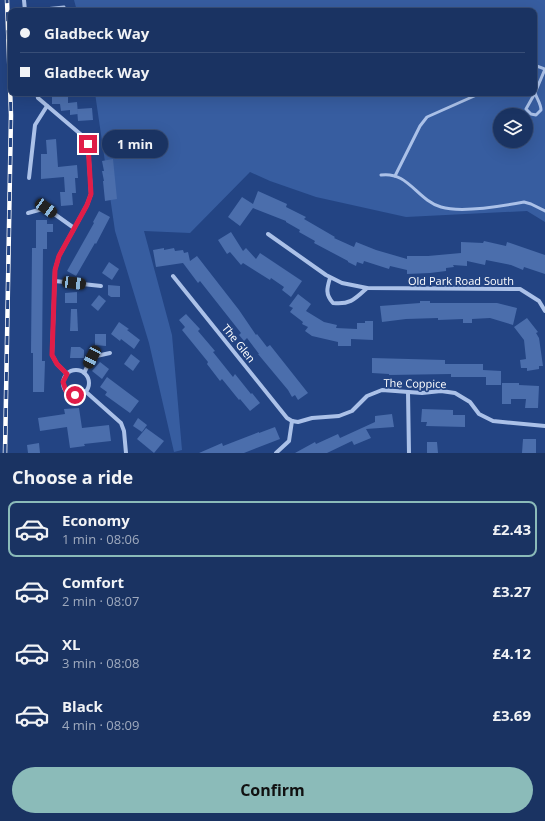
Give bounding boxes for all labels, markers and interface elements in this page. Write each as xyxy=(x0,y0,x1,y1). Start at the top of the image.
text: Gladbeck Way xyxy=(44,23,149,43)
text: Gladbeck Way xyxy=(44,62,149,82)
map controls xyxy=(493,108,533,148)
button: layers xyxy=(493,108,533,148)
callout: 1 min xyxy=(102,130,168,158)
route end xyxy=(79,135,97,153)
text: 1 min xyxy=(117,135,153,153)
car xyxy=(33,196,59,220)
street label: Old Park Road South xyxy=(408,273,514,288)
car xyxy=(61,276,87,290)
street label: The Glen xyxy=(219,321,259,365)
car xyxy=(81,344,103,370)
street label: The Coppice xyxy=(383,375,447,391)
route start xyxy=(66,386,84,404)
text: Choose a ride xyxy=(12,465,133,489)
text: Economy xyxy=(62,510,130,530)
icon: car xyxy=(14,511,50,547)
text: £2.43 xyxy=(492,519,531,539)
text: 1 min · 08:06 xyxy=(62,530,139,548)
text: Comfort xyxy=(62,572,124,592)
icon: car xyxy=(14,573,50,609)
text: £3.27 xyxy=(492,581,531,601)
text: 2 min · 08:07 xyxy=(62,592,139,610)
text: XL xyxy=(62,634,80,654)
icon: car xyxy=(14,635,50,671)
text: £4.12 xyxy=(492,643,531,663)
text: 3 min · 08:08 xyxy=(62,654,139,672)
text: Black xyxy=(62,696,103,716)
icon: car xyxy=(14,697,50,733)
text: £3.69 xyxy=(492,705,531,725)
text: 4 min · 08:09 xyxy=(62,716,139,734)
button: Confirm xyxy=(12,767,533,813)

